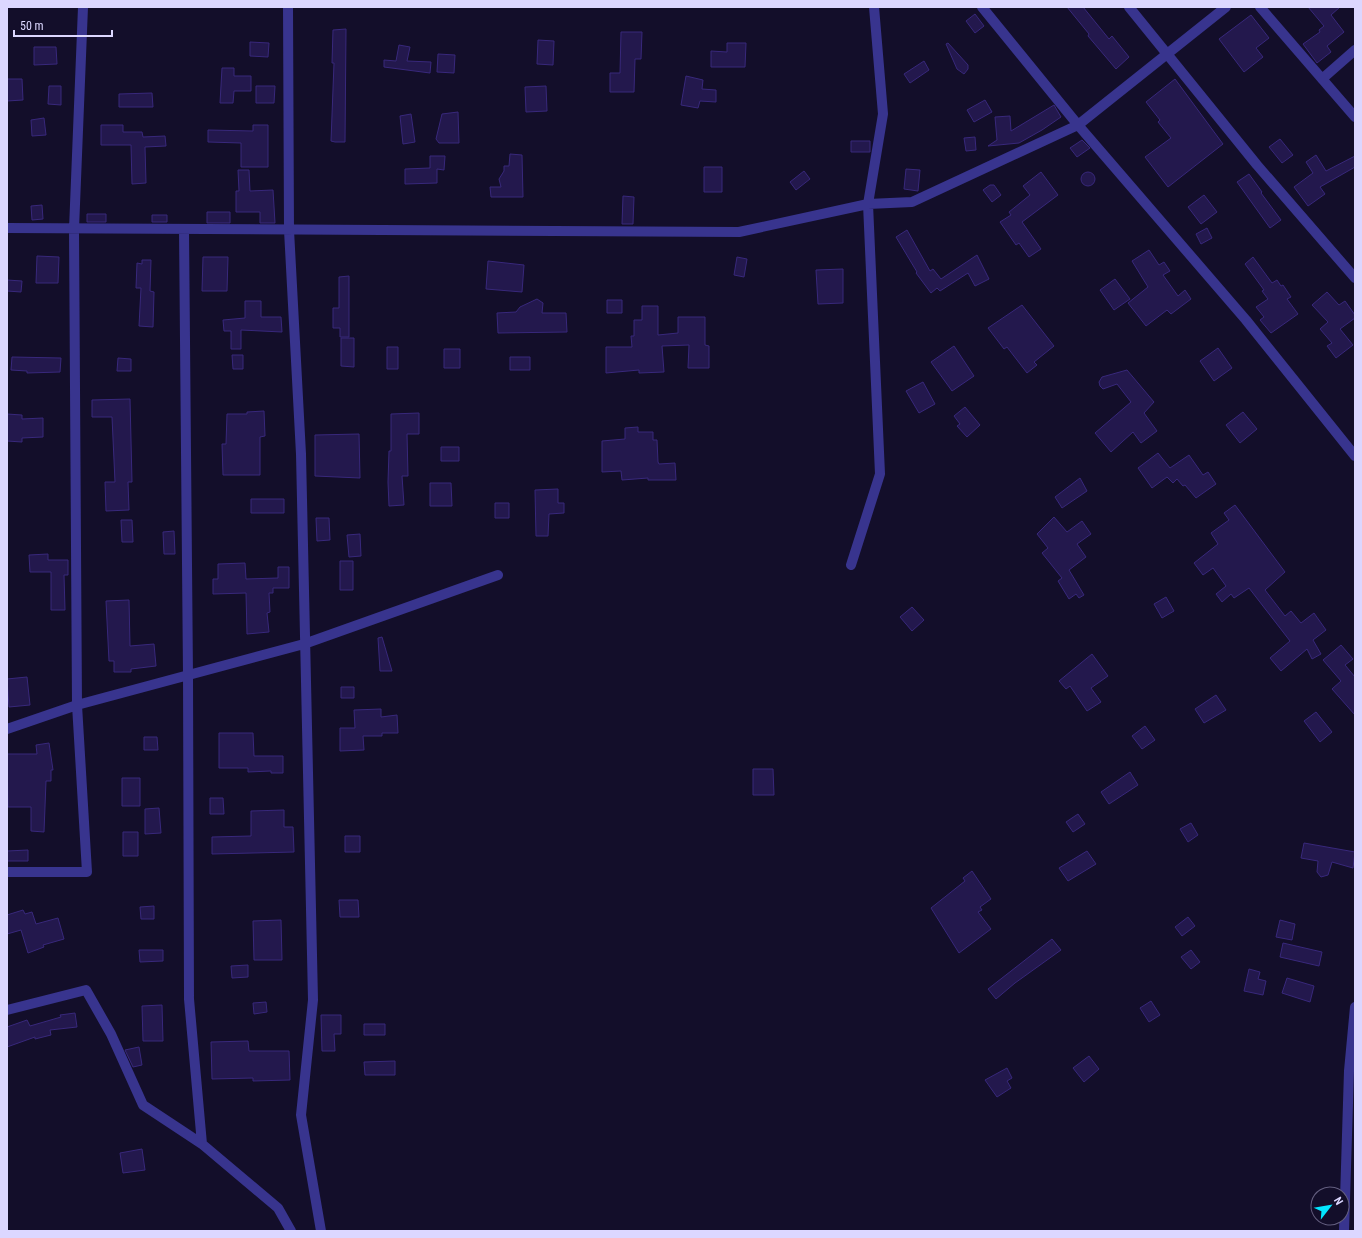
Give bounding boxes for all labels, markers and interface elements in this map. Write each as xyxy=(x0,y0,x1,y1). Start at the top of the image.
scale bar xyxy=(14,12,112,38)
text: 50 m xyxy=(20,19,44,33)
north arrow xyxy=(1310,1186,1350,1226)
text: N xyxy=(1331,1195,1346,1208)

